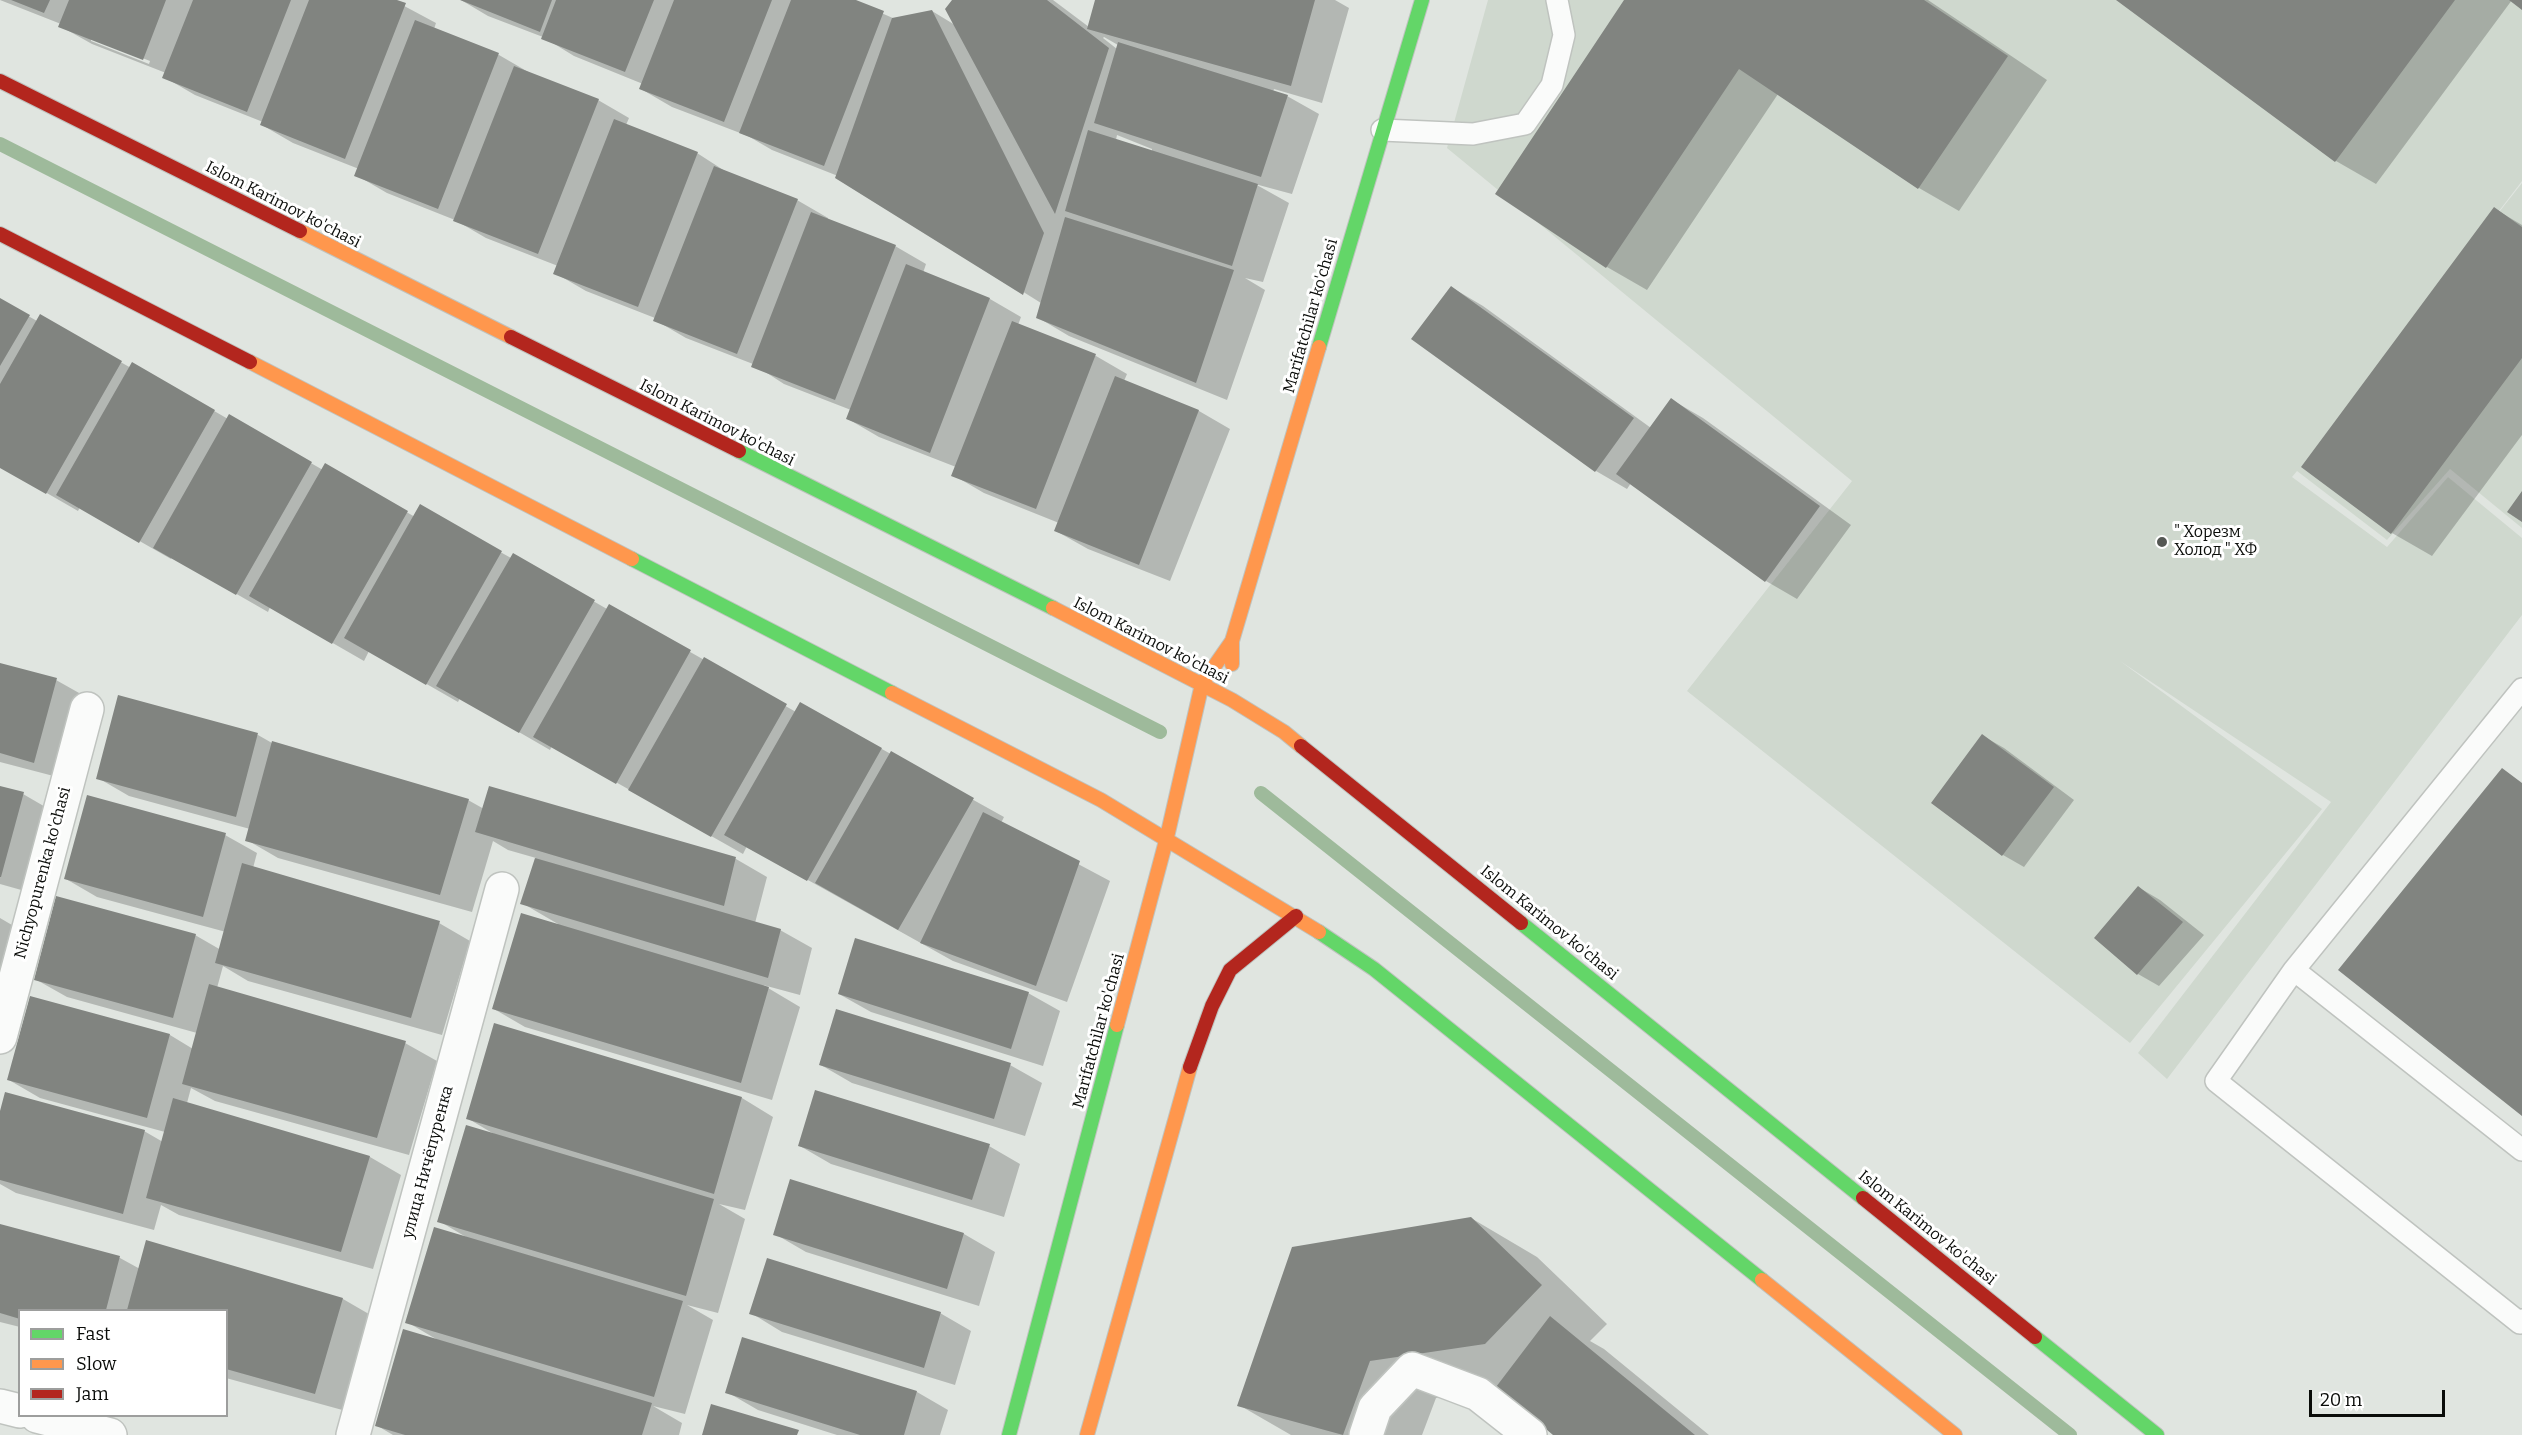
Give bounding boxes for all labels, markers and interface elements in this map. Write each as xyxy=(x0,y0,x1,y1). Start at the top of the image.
street label: Islom Karimov ko'chasi xyxy=(202,158,364,252)
street label: Marifatchilar ko'chasi xyxy=(1280,237,1342,395)
street label: Islom Karimov ko'chasi xyxy=(636,376,798,470)
place label: " Хорезм Холод " ХФ xyxy=(2174,523,2257,561)
marker: " Хорезм Холод " ХФ xyxy=(2155,535,2169,549)
street label: Islom Karimov ko'chasi xyxy=(1070,594,1232,688)
street label: Nichyopurenka ko'chasi xyxy=(11,785,75,961)
street label: Islom Karimov ko'chasi xyxy=(1476,862,1622,984)
street label: Marifatchilar ko'chasi xyxy=(1069,951,1129,1111)
street label: улица Ничёпуренка xyxy=(398,1084,458,1240)
street label: Islom Karimov ko'chasi xyxy=(1854,1167,2000,1289)
legend xyxy=(18,1309,228,1417)
text: Fast xyxy=(76,1323,111,1345)
text: Slow xyxy=(76,1353,116,1375)
scale bar xyxy=(2312,1378,2448,1416)
text: Jam xyxy=(76,1383,109,1405)
text: 20 m xyxy=(2320,1389,2362,1411)

